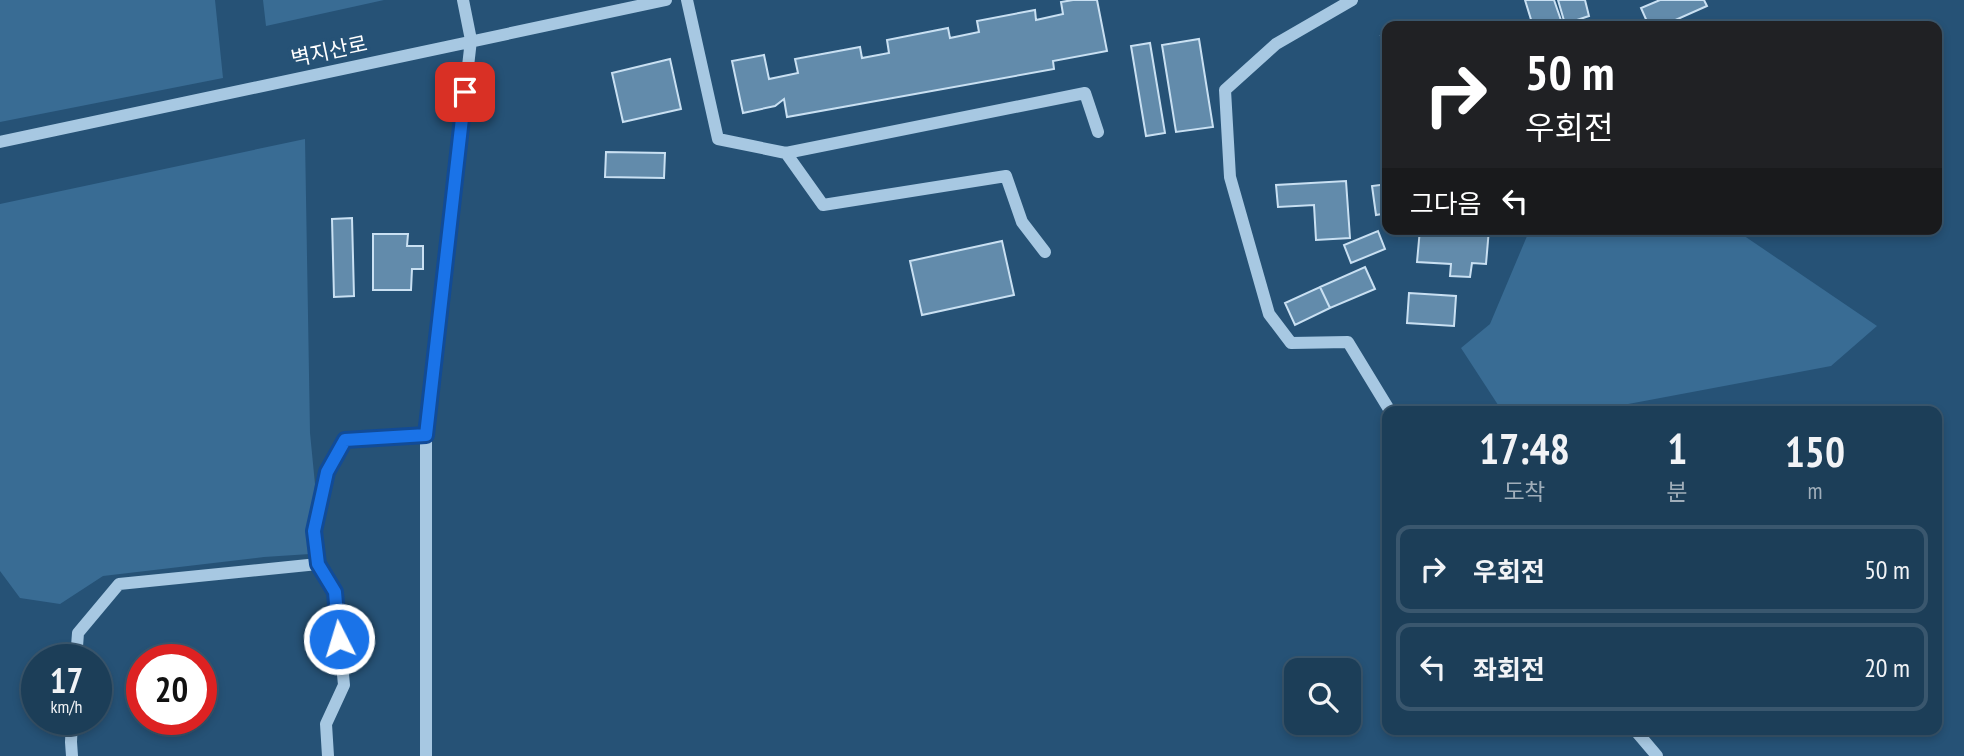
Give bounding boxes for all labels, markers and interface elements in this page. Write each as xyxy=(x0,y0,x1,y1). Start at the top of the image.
street label: 벽지산로 xyxy=(288,30,370,72)
text: 50 m xyxy=(1525,40,1614,104)
icon: right xyxy=(1410,49,1501,140)
pin xyxy=(435,62,495,122)
icon: arrive xyxy=(446,73,484,111)
text: 우회전 xyxy=(1525,106,1613,148)
icon: left xyxy=(1496,182,1534,220)
text: 그다음 xyxy=(1410,187,1482,220)
text: 17:48 xyxy=(1479,421,1570,476)
text: 1 xyxy=(1667,421,1687,476)
text: 150 xyxy=(1785,424,1845,479)
text: m xyxy=(1807,476,1822,505)
text: 도착 xyxy=(1503,477,1546,506)
text: 분 xyxy=(1667,477,1688,506)
icon: right xyxy=(1414,550,1452,588)
text: 50 m xyxy=(1864,553,1910,586)
text: 우회전 xyxy=(1473,555,1545,588)
position arrow xyxy=(302,602,376,676)
speed limit sign: 20 xyxy=(126,644,217,735)
icon: left xyxy=(1414,648,1452,686)
text: 20 m xyxy=(1864,651,1910,684)
text: 좌회전 xyxy=(1473,653,1545,686)
text: 17 xyxy=(50,657,83,703)
map controls xyxy=(1284,658,1361,735)
button: search xyxy=(1284,658,1361,735)
text: km/h xyxy=(51,695,82,718)

